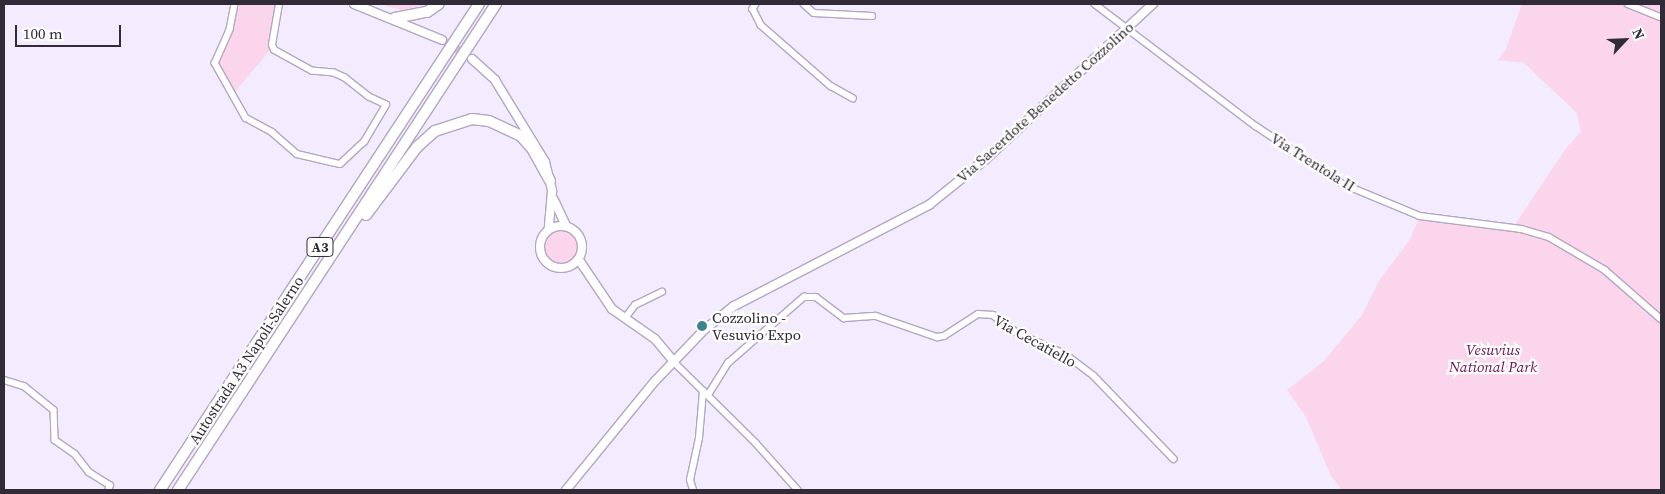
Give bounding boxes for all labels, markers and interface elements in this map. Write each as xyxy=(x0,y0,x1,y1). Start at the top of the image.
scale bar xyxy=(18,15,124,47)
north arrow xyxy=(1600,15,1650,65)
street label: Via Sacerdote Benedetto Cozzolino xyxy=(953,18,1137,186)
text: 100 m xyxy=(23,23,63,44)
text: N xyxy=(1627,25,1650,43)
street label: Via Trentola II xyxy=(1267,129,1359,195)
road number: A3 xyxy=(306,236,334,258)
street label: Autostrada A3 Napoli-Salerno xyxy=(185,273,307,447)
place label: Cozzolino - Vesuvio Expo xyxy=(712,308,801,343)
street label: Via Cecatiello xyxy=(991,311,1079,371)
marker: Cozzolino - Vesuvio Expo xyxy=(696,320,708,332)
park label: Vesuvius National Park xyxy=(1449,340,1537,375)

